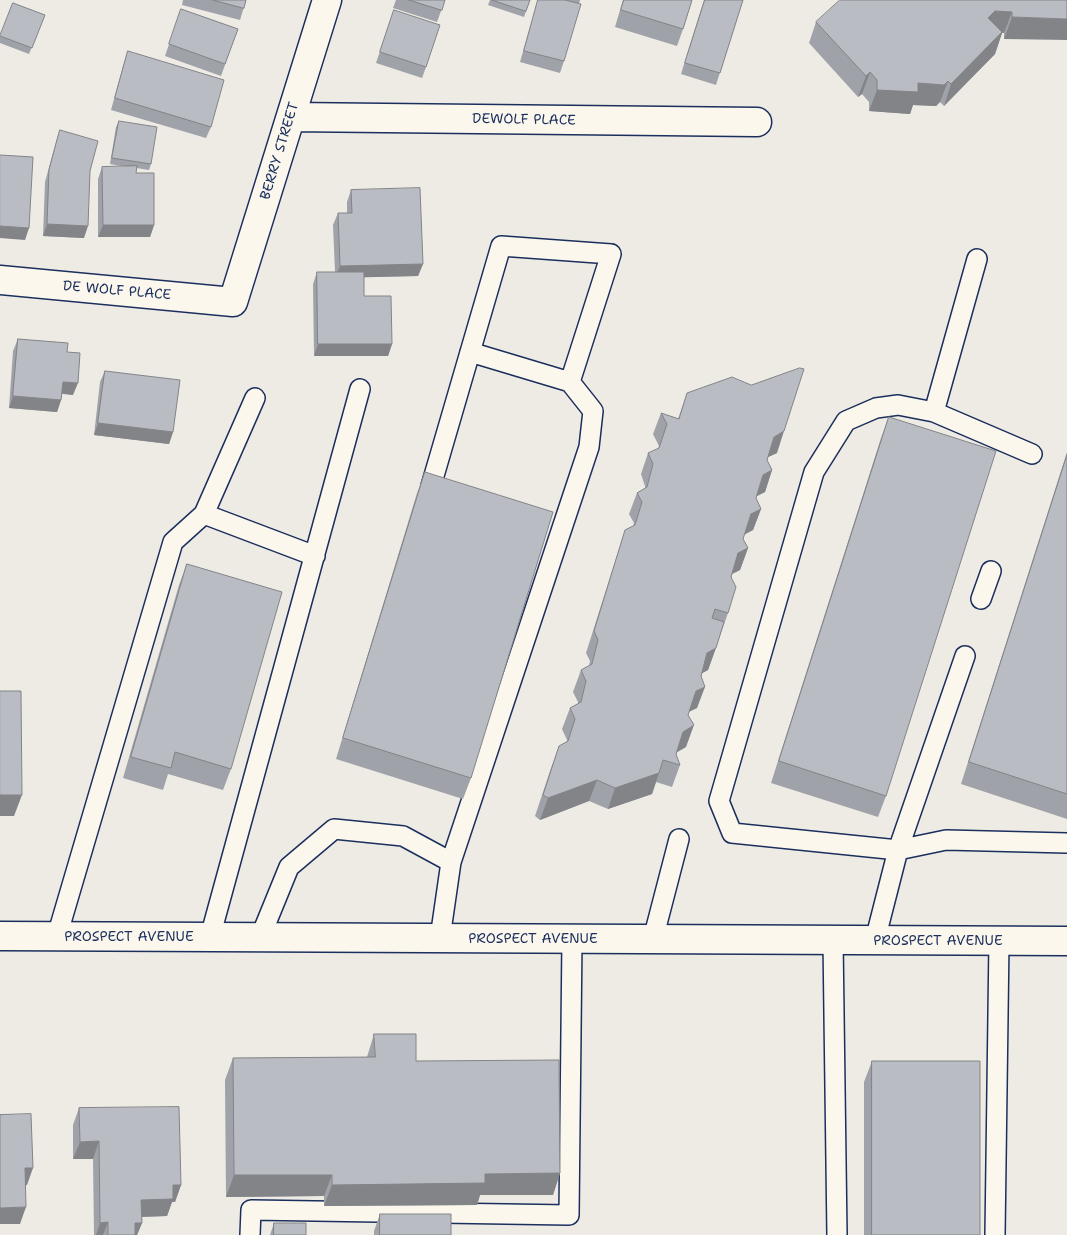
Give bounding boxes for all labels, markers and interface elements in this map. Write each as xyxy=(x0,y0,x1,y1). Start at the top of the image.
street label: BERRY STREET xyxy=(257,100,303,202)
street label: DEWOLF PLACE xyxy=(472,111,576,129)
street label: DE WOLF PLACE xyxy=(62,278,172,304)
street label: PROSPECT AVENUE xyxy=(64,929,194,945)
street label: PROSPECT AVENUE xyxy=(468,931,598,947)
street label: PROSPECT AVENUE xyxy=(873,933,1003,949)

